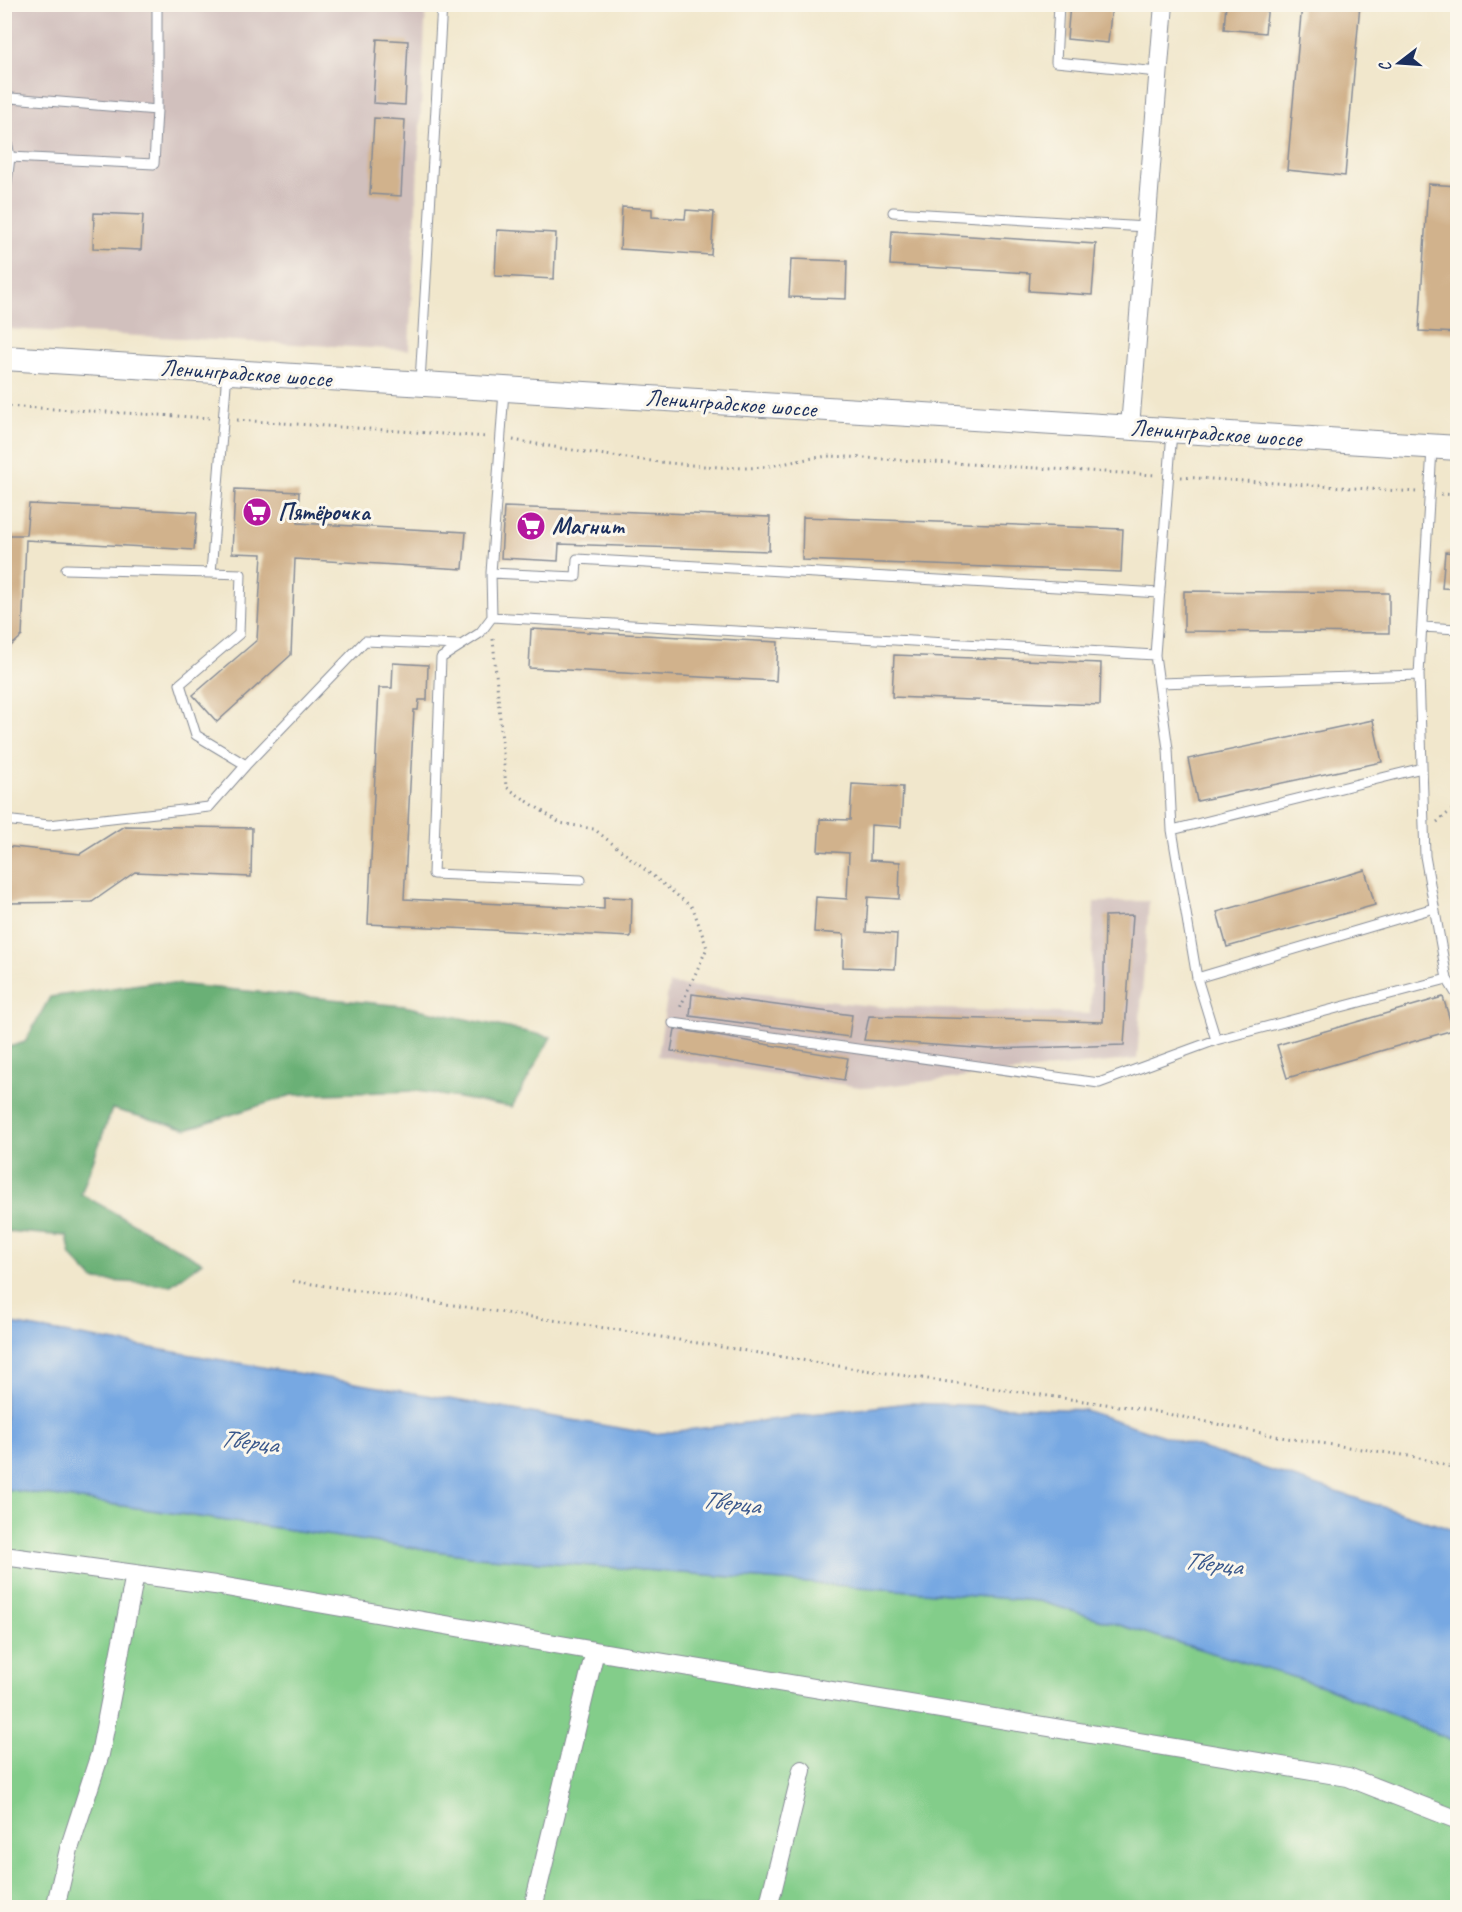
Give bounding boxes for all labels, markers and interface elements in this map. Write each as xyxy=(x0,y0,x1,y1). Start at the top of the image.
north arrow xyxy=(1369,33,1429,93)
text: С xyxy=(1374,58,1396,74)
street label: Ленинградское шоссе xyxy=(159,352,335,394)
street label: Ленинградское шоссе xyxy=(644,382,820,424)
street label: Ленинградское шоссе xyxy=(1129,412,1305,454)
supermarket icon: Пятёрочка xyxy=(241,496,273,528)
place label: Пятёрочка xyxy=(278,497,371,527)
supermarket icon: Магнит xyxy=(515,510,547,542)
place label: Магнит xyxy=(552,511,625,541)
water label: Тверца xyxy=(218,1421,282,1461)
water label: Тверца xyxy=(700,1482,764,1522)
water label: Тверца xyxy=(1182,1543,1246,1583)

